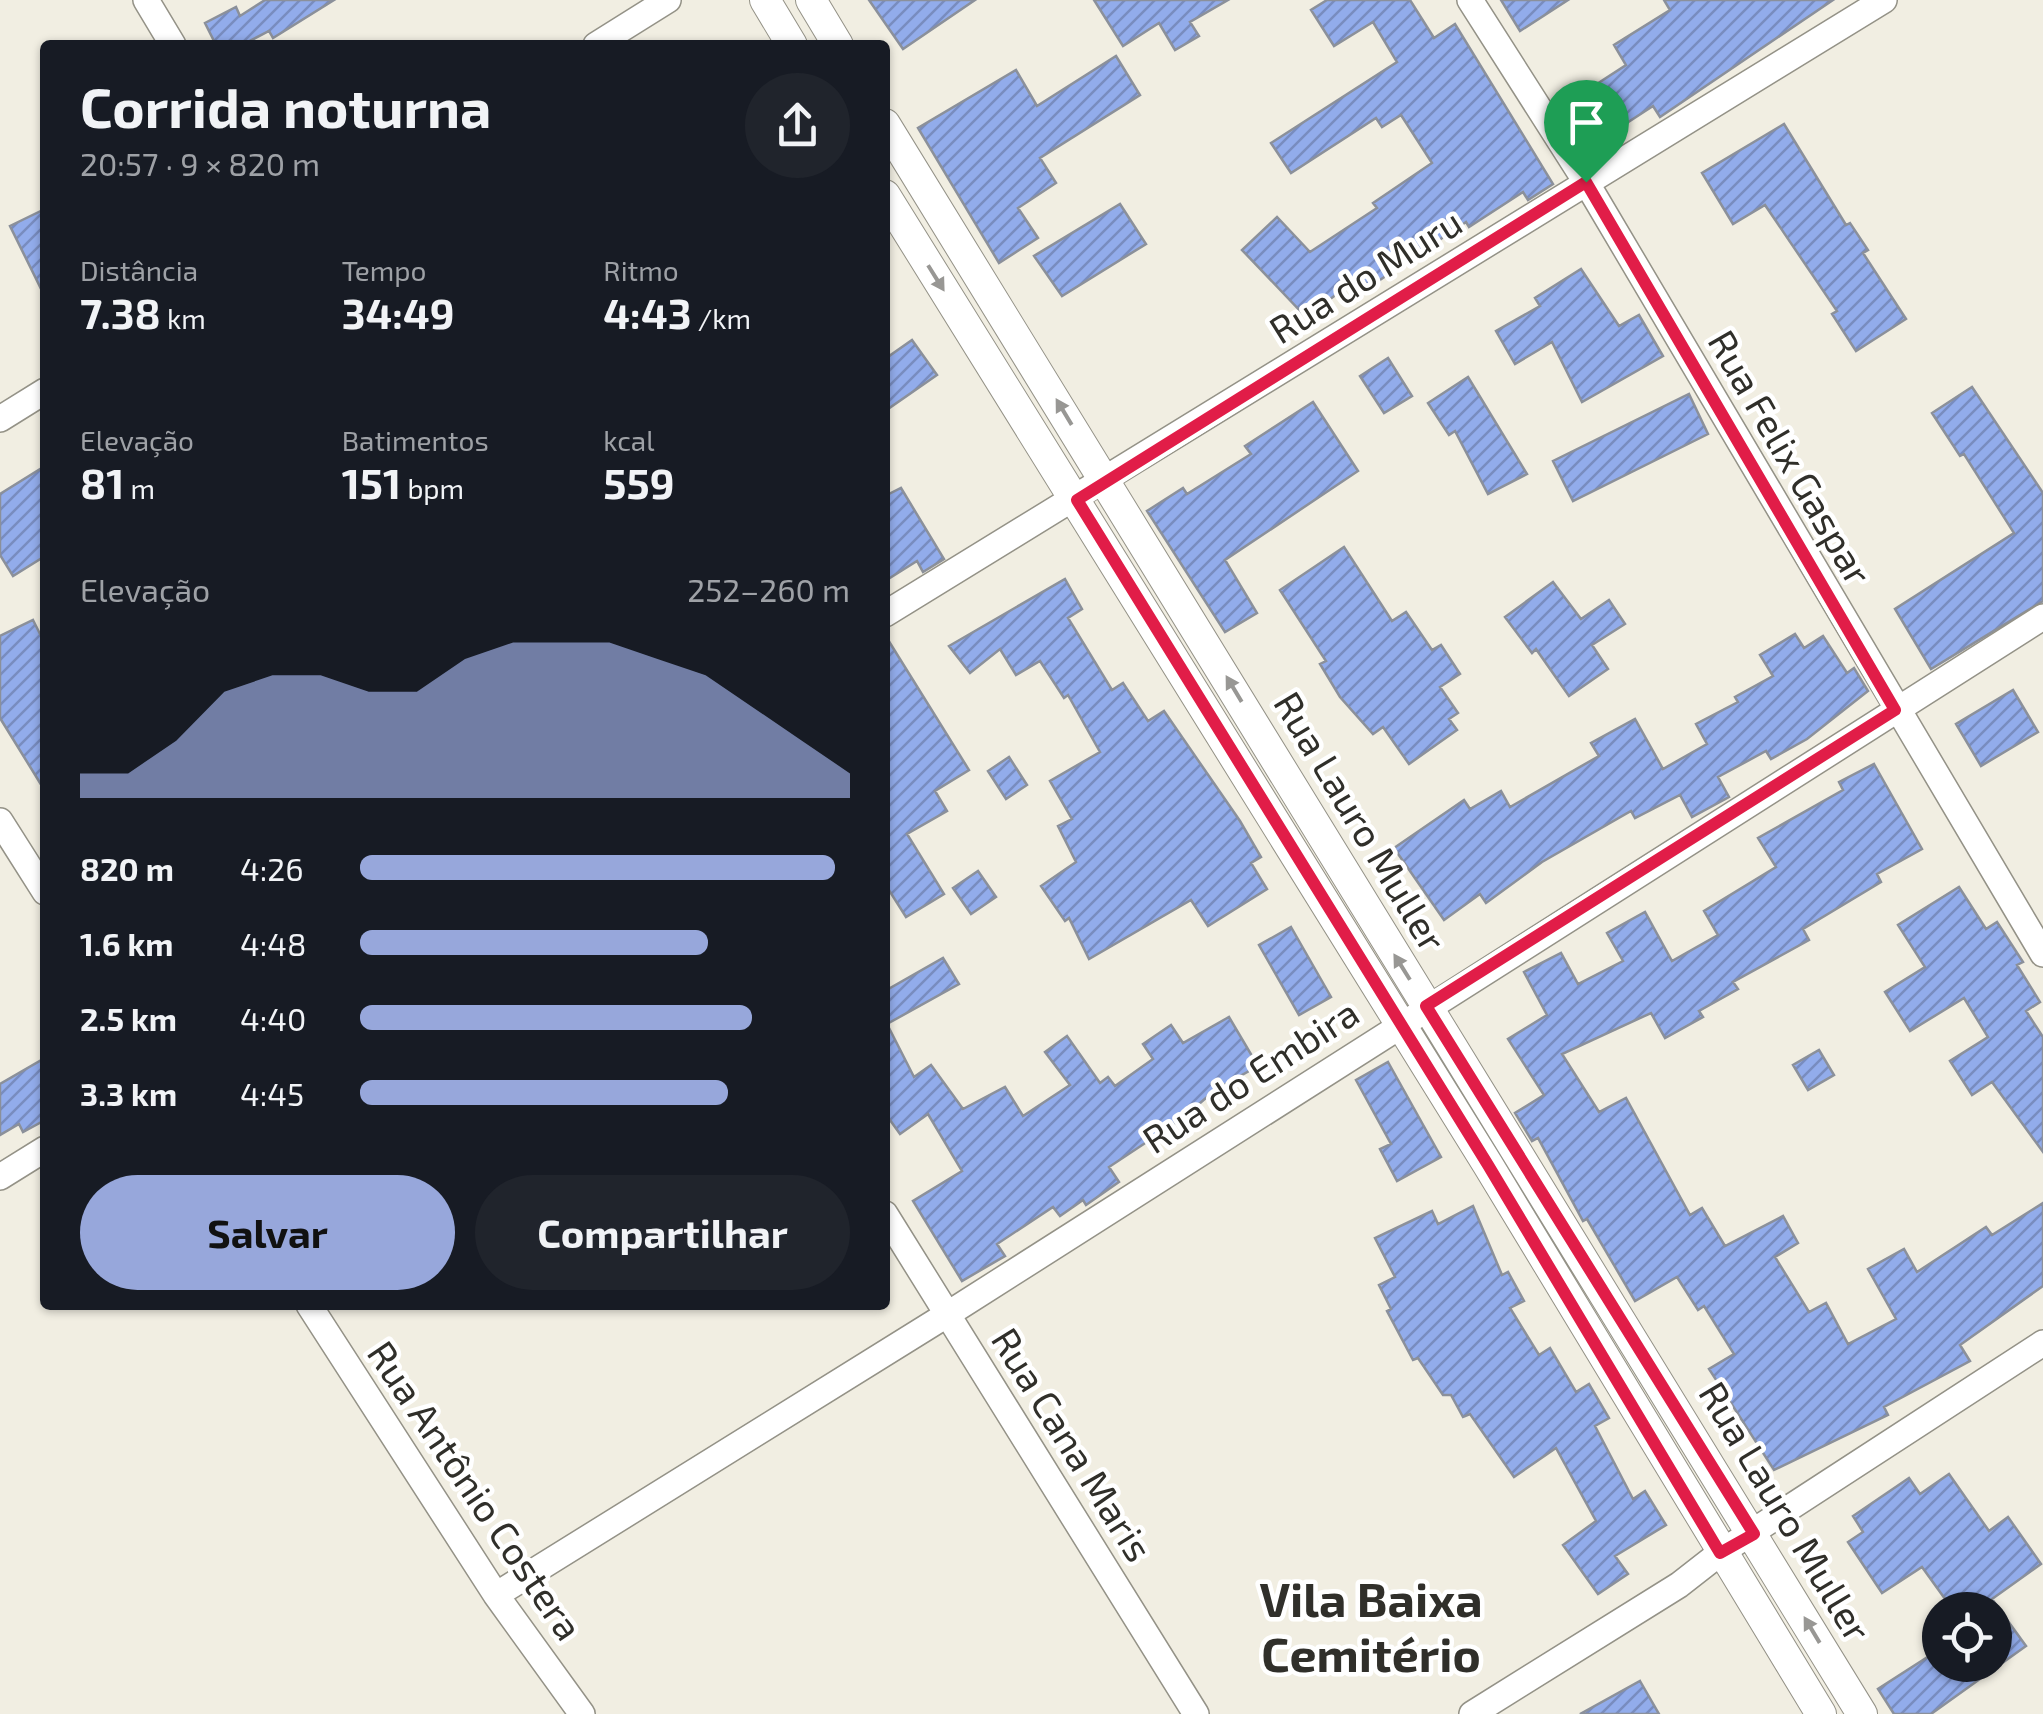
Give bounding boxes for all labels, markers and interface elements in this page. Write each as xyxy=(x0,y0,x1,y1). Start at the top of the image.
text: Corrida noturna xyxy=(80,73,491,139)
button: share xyxy=(745,73,850,178)
pin xyxy=(1544,80,1629,183)
icon: arrive xyxy=(1559,95,1614,150)
text: 20:57 · 9 × 820 m xyxy=(80,144,320,182)
street label: Rua do Muru xyxy=(1260,198,1470,352)
text: Distância xyxy=(80,253,198,287)
text: Tempo xyxy=(342,253,427,287)
text: Ritmo xyxy=(603,253,679,287)
one-way arrow xyxy=(927,264,944,292)
text: 7.38 xyxy=(80,287,161,337)
text: 34:49 xyxy=(342,287,455,337)
text: 4:43 xyxy=(603,287,691,337)
text: km xyxy=(161,301,206,335)
text: /km xyxy=(691,301,751,335)
street label: Rua Felix Gaspar xyxy=(1700,322,1882,592)
one-way arrow xyxy=(1056,398,1073,426)
text: Elevação xyxy=(80,423,194,457)
text: Batimentos xyxy=(342,423,489,457)
text: kcal xyxy=(603,423,655,457)
text: 81 xyxy=(80,457,124,507)
text: 151 xyxy=(342,457,401,507)
text: 559 xyxy=(603,457,674,507)
text: m xyxy=(124,471,155,505)
text: bpm xyxy=(401,471,464,505)
text: Elevação xyxy=(80,570,210,608)
text: 252–260 m xyxy=(687,570,850,608)
one-way arrow xyxy=(1226,675,1243,703)
street label: Rua Lauro Muller xyxy=(1265,683,1457,959)
text: 820 m xyxy=(80,849,174,887)
text: 4:26 xyxy=(240,849,304,887)
text: 1.6 km xyxy=(80,924,174,962)
text: 4:48 xyxy=(240,924,306,962)
one-way arrow xyxy=(1394,953,1411,981)
street label: Rua do Embira xyxy=(1133,988,1367,1162)
text: 2.5 km xyxy=(80,999,177,1037)
text: 4:40 xyxy=(240,999,306,1037)
text: 3.3 km xyxy=(80,1074,177,1112)
text: 4:45 xyxy=(240,1074,304,1112)
button: Salvar xyxy=(80,1175,455,1290)
button: Compartilhar xyxy=(475,1175,850,1290)
street label: Rua Cana Maris xyxy=(983,1319,1163,1569)
street label: Rua Antônio Costera xyxy=(359,1332,593,1648)
street label: Rua Lauro Muller xyxy=(1690,1373,1882,1649)
district label: Vila Baixa Cemitério xyxy=(1259,1569,1483,1682)
map controls xyxy=(1922,1592,2012,1682)
button: locate xyxy=(1922,1592,2012,1682)
one-way arrow xyxy=(1804,1616,1821,1644)

